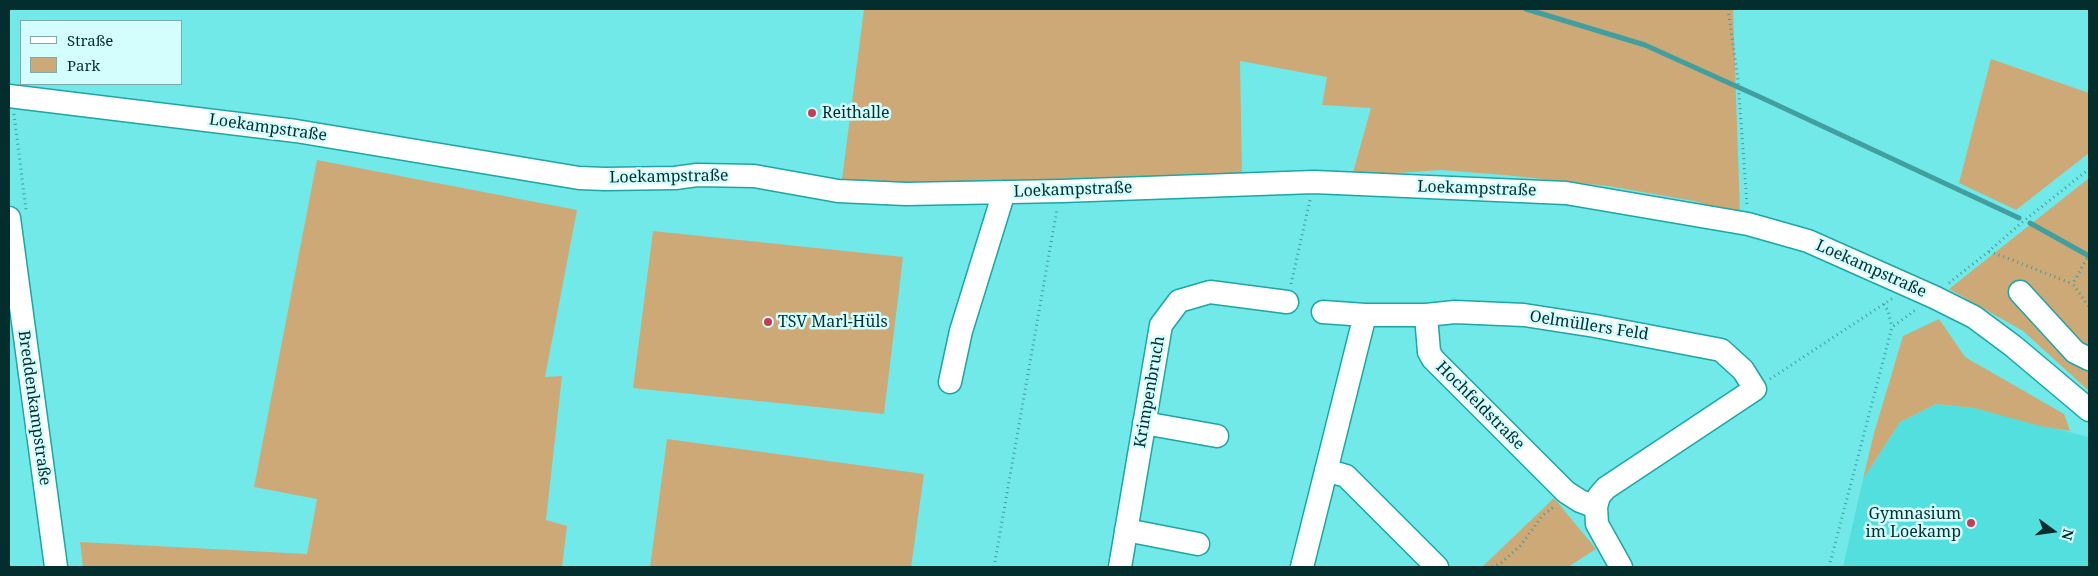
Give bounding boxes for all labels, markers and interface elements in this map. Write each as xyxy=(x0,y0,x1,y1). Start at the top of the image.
legend xyxy=(20,20,182,85)
text: Straße xyxy=(67,30,113,50)
text: Park xyxy=(67,55,100,75)
place label: Reithalle xyxy=(822,103,889,123)
marker: Reithalle xyxy=(806,107,818,119)
street label: Loekampstraße xyxy=(208,110,328,146)
street label: Loekampstraße xyxy=(609,166,729,188)
street label: Loekampstraße xyxy=(1417,177,1537,201)
street label: Loekampstraße xyxy=(1013,178,1133,202)
street label: Loekampstraße xyxy=(1813,236,1929,302)
street label: Oelmüllers Feld xyxy=(1528,307,1650,345)
place label: TSV Marl-Hüls xyxy=(778,312,888,332)
marker: TSV Marl-Hüls xyxy=(762,316,774,328)
street label: Breddenkampstraße xyxy=(14,329,54,487)
street label: Krimpenbruch xyxy=(1131,335,1169,449)
street label: Hochfeldstraße xyxy=(1432,358,1528,454)
place label: Gymnasium im Loekamp xyxy=(1866,504,1961,542)
north arrow xyxy=(2028,506,2078,556)
marker: Gymnasium im Loekamp xyxy=(1965,517,1977,529)
text: N xyxy=(2057,527,2079,542)

